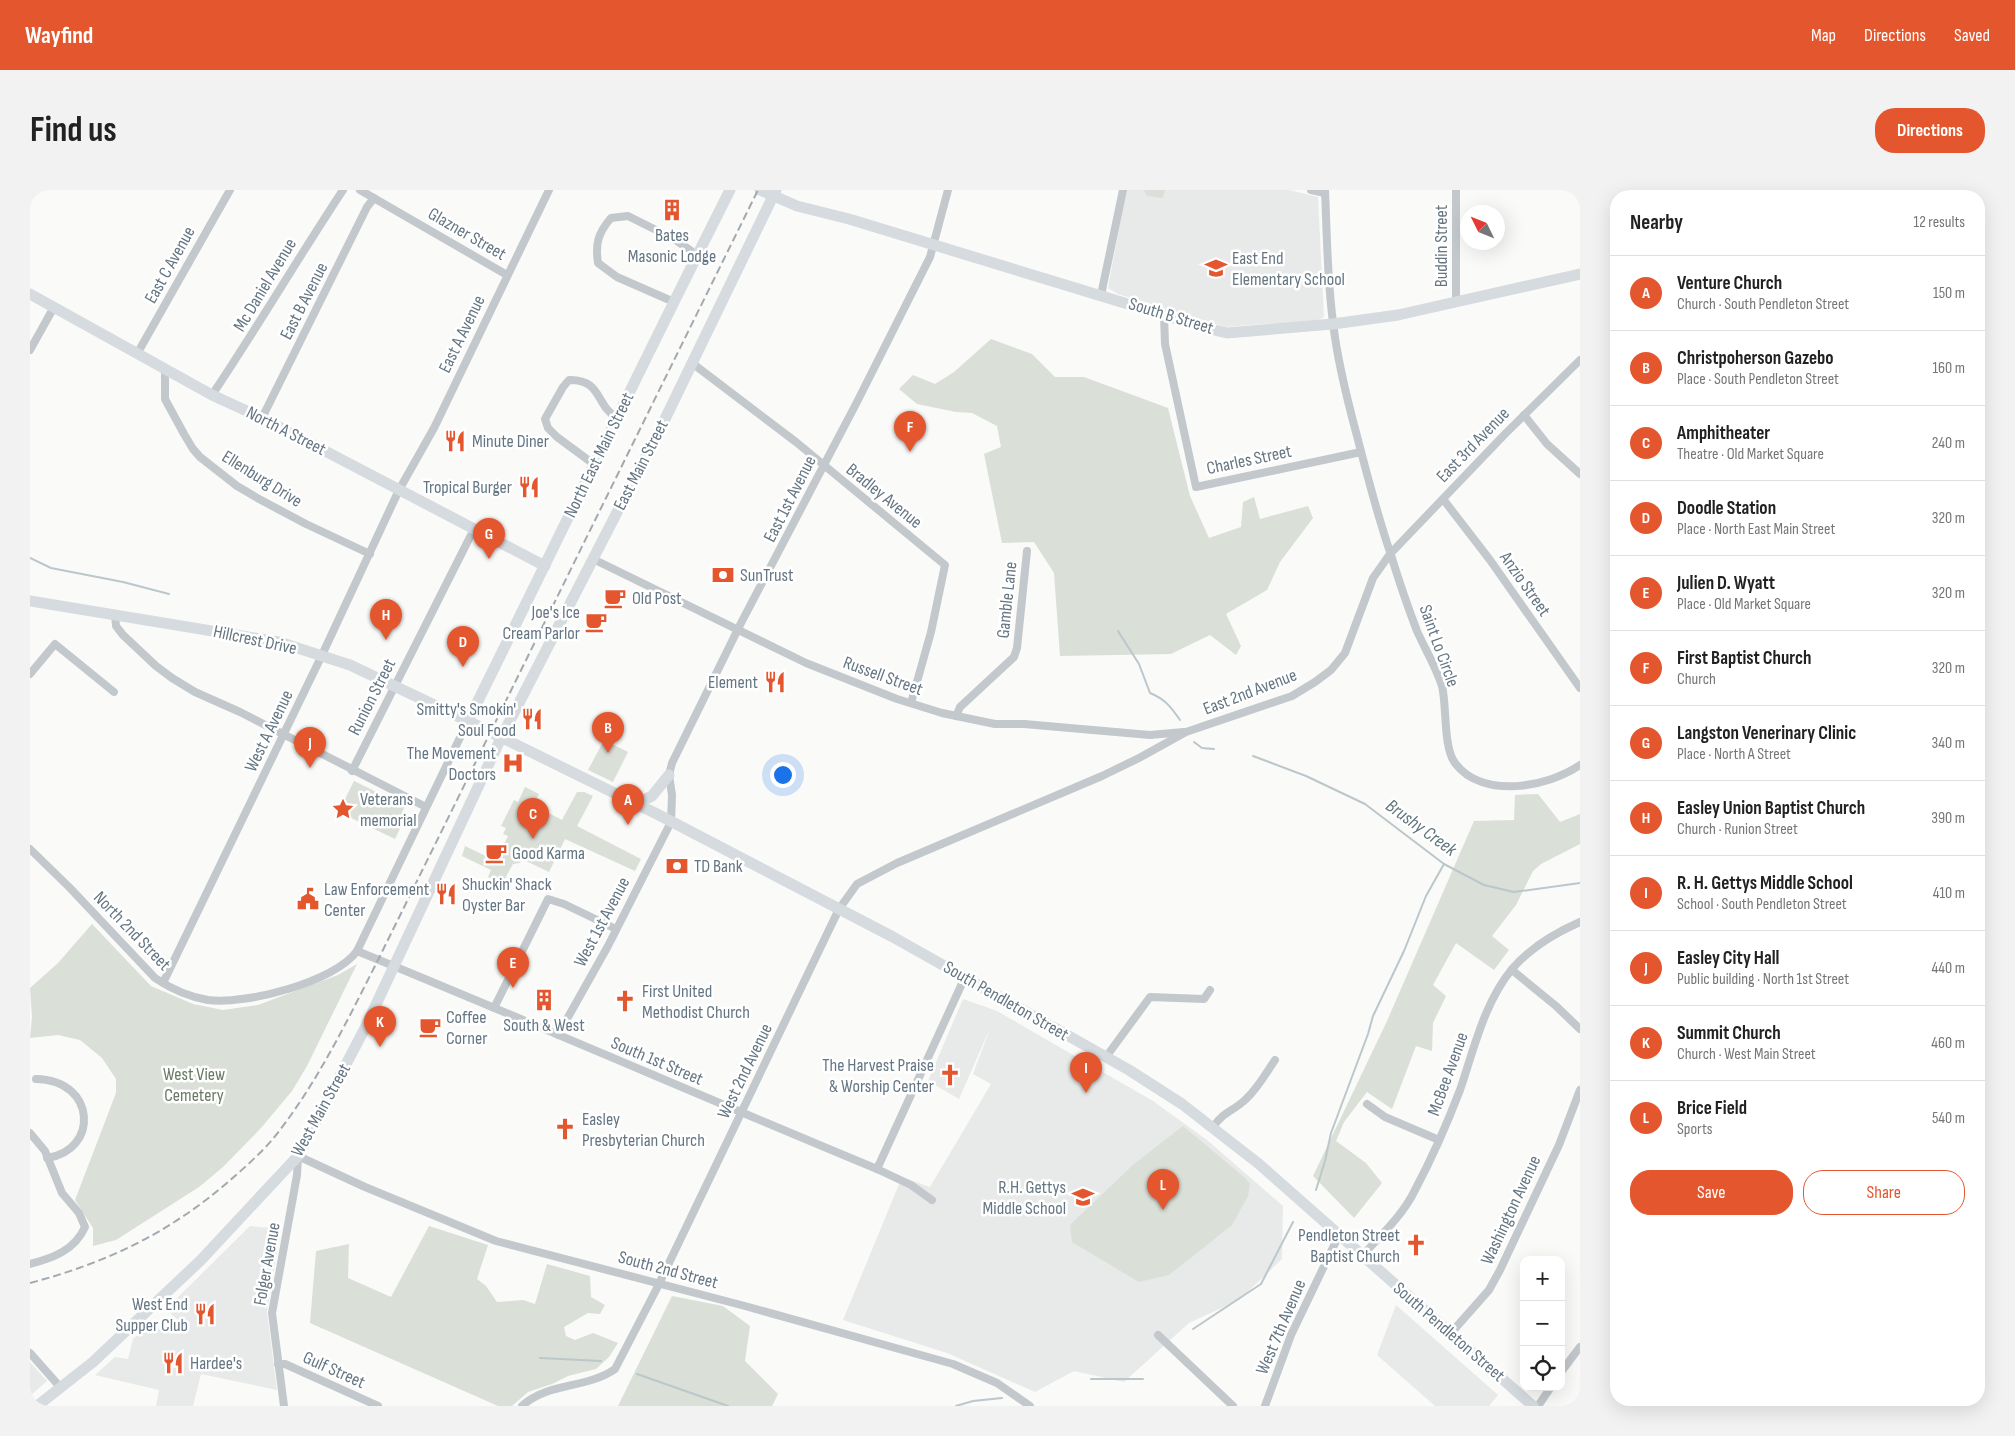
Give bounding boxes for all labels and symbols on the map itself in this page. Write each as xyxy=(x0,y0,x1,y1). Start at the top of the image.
building icon: Bates Masonic Lodge xyxy=(659,197,685,223)
street label: Glazner Street xyxy=(424,203,510,265)
street label: Buddin Street xyxy=(1431,204,1452,287)
north arrow xyxy=(1460,205,1505,250)
street label: East C Avenue xyxy=(140,223,200,307)
place label: Bates Masonic Lodge xyxy=(628,225,716,267)
street label: Mc Daniel Avenue xyxy=(229,235,301,335)
place label: East End Elementary School xyxy=(1232,248,1345,290)
school or university icon: East End Elementary School xyxy=(1203,255,1229,281)
street label: East B Avenue xyxy=(276,259,332,343)
street label: East A Avenue xyxy=(434,292,490,376)
street label: South B Street xyxy=(1126,293,1216,339)
street label: North East Main Street xyxy=(560,389,639,521)
street label: North A Street xyxy=(243,402,330,460)
street label: East 3rd Avenue xyxy=(1432,403,1514,487)
pin: F xyxy=(894,411,926,452)
street label: East Main Street xyxy=(609,416,673,514)
restaurant icon: Minute Diner xyxy=(442,428,468,454)
place label: Minute Diner xyxy=(472,431,549,452)
street label: Charles Street xyxy=(1205,441,1294,479)
street label: Ellenburg Drive xyxy=(218,446,306,512)
street label: East 1st Avenue xyxy=(759,452,821,546)
street label: Bradley Avenue xyxy=(842,459,926,533)
restaurant icon: Tropical Burger xyxy=(516,474,542,500)
place label: Tropical Burger xyxy=(423,477,512,498)
pin: G xyxy=(473,518,505,559)
street label: Anzio Street xyxy=(1495,547,1555,621)
street label: Gamble Lane xyxy=(993,561,1021,639)
bank icon: SunTrust xyxy=(710,562,736,588)
place label: SunTrust xyxy=(740,565,794,586)
cafe icon: Old Post xyxy=(602,585,628,611)
place label: Old Post xyxy=(632,588,682,609)
pin: H xyxy=(370,599,402,640)
place label: Joe's Ice Cream Parlor xyxy=(502,602,580,644)
street label: Saint Lo Circle xyxy=(1414,602,1464,690)
cafe icon: Joe's Ice Cream Parlor xyxy=(583,609,609,635)
street label: Hillcrest Drive xyxy=(211,621,299,659)
pin: D xyxy=(447,626,479,667)
street label: Russell Street xyxy=(840,652,926,700)
street label: Runion Street xyxy=(344,655,400,739)
street label: East 2nd Avenue xyxy=(1200,665,1300,719)
restaurant icon: Element xyxy=(762,669,788,695)
place label: Element xyxy=(708,672,758,693)
street label: West A Avenue xyxy=(240,687,298,775)
place label: Smitty's Smokin' Soul Food xyxy=(416,699,516,741)
restaurant icon: Smitty's Smokin' Soul Food xyxy=(519,706,545,732)
pin: B xyxy=(592,712,624,753)
pin: J xyxy=(294,727,326,768)
place label: The Movement Doctors xyxy=(407,743,497,785)
hospital icon: The Movement Doctors xyxy=(500,750,526,776)
your location xyxy=(770,762,796,788)
pin: A xyxy=(612,784,644,825)
place label: Veterans memorial xyxy=(360,789,417,831)
water label: Brushy Creek xyxy=(1381,795,1462,862)
place icon: Veterans memorial xyxy=(330,796,356,822)
pin: C xyxy=(517,798,549,839)
cafe icon: Good Karma xyxy=(483,840,509,866)
place label: Good Karma xyxy=(512,843,585,864)
bank icon: TD Bank xyxy=(664,853,690,879)
place label: TD Bank xyxy=(694,856,743,877)
place label: Shuckin' Shack Oyster Bar xyxy=(462,874,552,916)
street label: West 1st Avenue xyxy=(570,874,634,970)
place label: Law Enforcement Center xyxy=(324,879,430,921)
restaurant icon: Shuckin' Shack Oyster Bar xyxy=(433,881,459,907)
public building icon: Law Enforcement Center xyxy=(295,886,321,912)
street label: North 2nd Street xyxy=(89,887,175,975)
pin: E xyxy=(497,947,529,988)
street label: South Pendleton Street xyxy=(940,957,1073,1046)
place label: First United Methodist Church xyxy=(642,981,750,1023)
building icon: South & West xyxy=(531,987,557,1013)
church icon: First United Methodist Church xyxy=(612,988,638,1014)
pin: K xyxy=(364,1006,396,1047)
place label: Coffee Corner xyxy=(446,1007,487,1049)
cafe icon: Coffee Corner xyxy=(417,1014,443,1040)
place label: South & West xyxy=(503,1015,585,1036)
street label: West 2nd Avenue xyxy=(713,1020,777,1122)
street label: McBee Avenue xyxy=(1423,1029,1473,1119)
street label: South 1st Street xyxy=(608,1032,707,1090)
pin: I xyxy=(1070,1052,1102,1093)
place label: The Harvest Praise & Worship Center xyxy=(822,1055,934,1097)
street label: West Main Street xyxy=(287,1059,355,1160)
church icon: The Harvest Praise & Worship Center xyxy=(937,1062,963,1088)
park label: West View Cemetery xyxy=(163,1064,225,1106)
place label: Easley Presbyterian Church xyxy=(582,1109,705,1151)
church icon: Easley Presbyterian Church xyxy=(552,1116,578,1142)
street label: Washington Avenue xyxy=(1477,1152,1545,1268)
pin: L xyxy=(1147,1169,1179,1210)
place label: R.H. Gettys Middle School xyxy=(983,1177,1066,1219)
school or university icon: R.H. Gettys Middle School xyxy=(1070,1184,1096,1210)
street label: Folger Avenue xyxy=(249,1221,285,1307)
place label: Pendleton Street Baptist Church xyxy=(1298,1225,1401,1267)
church icon: Pendleton Street Baptist Church xyxy=(1403,1232,1429,1258)
street label: South 2nd Street xyxy=(616,1247,721,1293)
street label: West 7th Avenue xyxy=(1252,1276,1310,1378)
street label: South Pendleton Street xyxy=(1389,1278,1509,1386)
place label: West End Supper Club xyxy=(116,1294,188,1336)
restaurant icon: West End Supper Club xyxy=(192,1301,218,1327)
street label: Gulf Street xyxy=(300,1347,369,1393)
restaurant icon: Hardee's xyxy=(160,1350,186,1376)
place label: Hardee's xyxy=(190,1353,242,1374)

